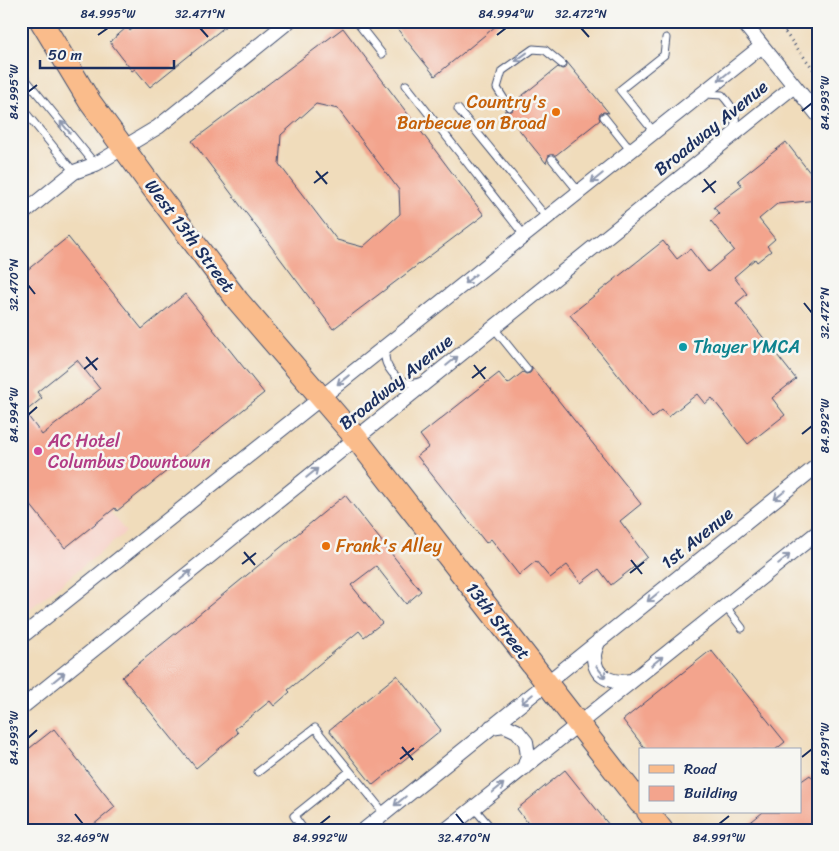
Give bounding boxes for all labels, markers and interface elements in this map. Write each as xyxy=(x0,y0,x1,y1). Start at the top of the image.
text: 84.995°W xyxy=(81,3,136,25)
text: 32.471°N xyxy=(175,3,226,25)
text: 84.994°W xyxy=(479,3,534,25)
text: 32.472°N xyxy=(555,3,608,25)
scale bar xyxy=(40,38,174,70)
text: 50 m xyxy=(48,42,83,68)
one-way arrow xyxy=(514,52,528,62)
text: 84.995°W xyxy=(3,64,25,119)
street label: Broadway Avenue xyxy=(647,71,775,184)
one-way arrow xyxy=(718,71,731,82)
text: 84.993°W xyxy=(814,75,836,130)
place label: Country's Barbecue on Broad xyxy=(397,86,548,139)
marker: Country's Barbecue on Broad xyxy=(550,106,562,118)
one-way arrow xyxy=(59,121,70,134)
street label: West 13th Street xyxy=(136,172,244,300)
one-way arrow xyxy=(591,172,604,183)
text: 32.470°N xyxy=(3,258,25,311)
one-way arrow xyxy=(464,273,477,284)
text: 32.472°N xyxy=(814,286,836,339)
street label: Broadway Avenue xyxy=(332,325,460,438)
place label: Thayer YMCA xyxy=(693,331,800,363)
marker: Thayer YMCA xyxy=(677,341,689,353)
one-way arrow xyxy=(446,355,459,366)
one-way arrow xyxy=(337,375,350,386)
text: 84.994°W xyxy=(3,387,25,442)
text: 84.992°W xyxy=(814,398,836,453)
place label: AC Hotel Columbus Downtown xyxy=(47,425,211,478)
marker: AC Hotel Columbus Downtown xyxy=(32,445,44,457)
one-way arrow xyxy=(305,468,318,479)
one-way arrow xyxy=(774,490,787,501)
street label: 1st Avenue xyxy=(654,498,741,578)
place label: Frank's Alley xyxy=(336,530,443,562)
marker: Frank's Alley xyxy=(320,540,332,552)
one-way arrow xyxy=(777,554,790,565)
one-way arrow xyxy=(179,570,192,581)
street label: 13th Street xyxy=(457,575,539,667)
one-way arrow xyxy=(647,592,660,603)
one-way arrow xyxy=(650,655,663,666)
one-way arrow xyxy=(596,665,606,679)
one-way arrow xyxy=(52,672,65,683)
one-way arrow xyxy=(520,693,533,704)
text: 84.993°W xyxy=(3,710,25,765)
text: 84.991°W xyxy=(814,722,836,775)
legend xyxy=(639,748,802,814)
text: Road xyxy=(684,756,717,782)
text: Building xyxy=(684,780,738,806)
one-way arrow xyxy=(491,783,504,794)
one-way arrow xyxy=(394,795,407,806)
text: 32.469°N xyxy=(57,827,110,849)
text: 84.992°W xyxy=(293,827,348,849)
text: 32.470°N xyxy=(438,827,491,849)
text: 84.991°W xyxy=(693,827,746,849)

